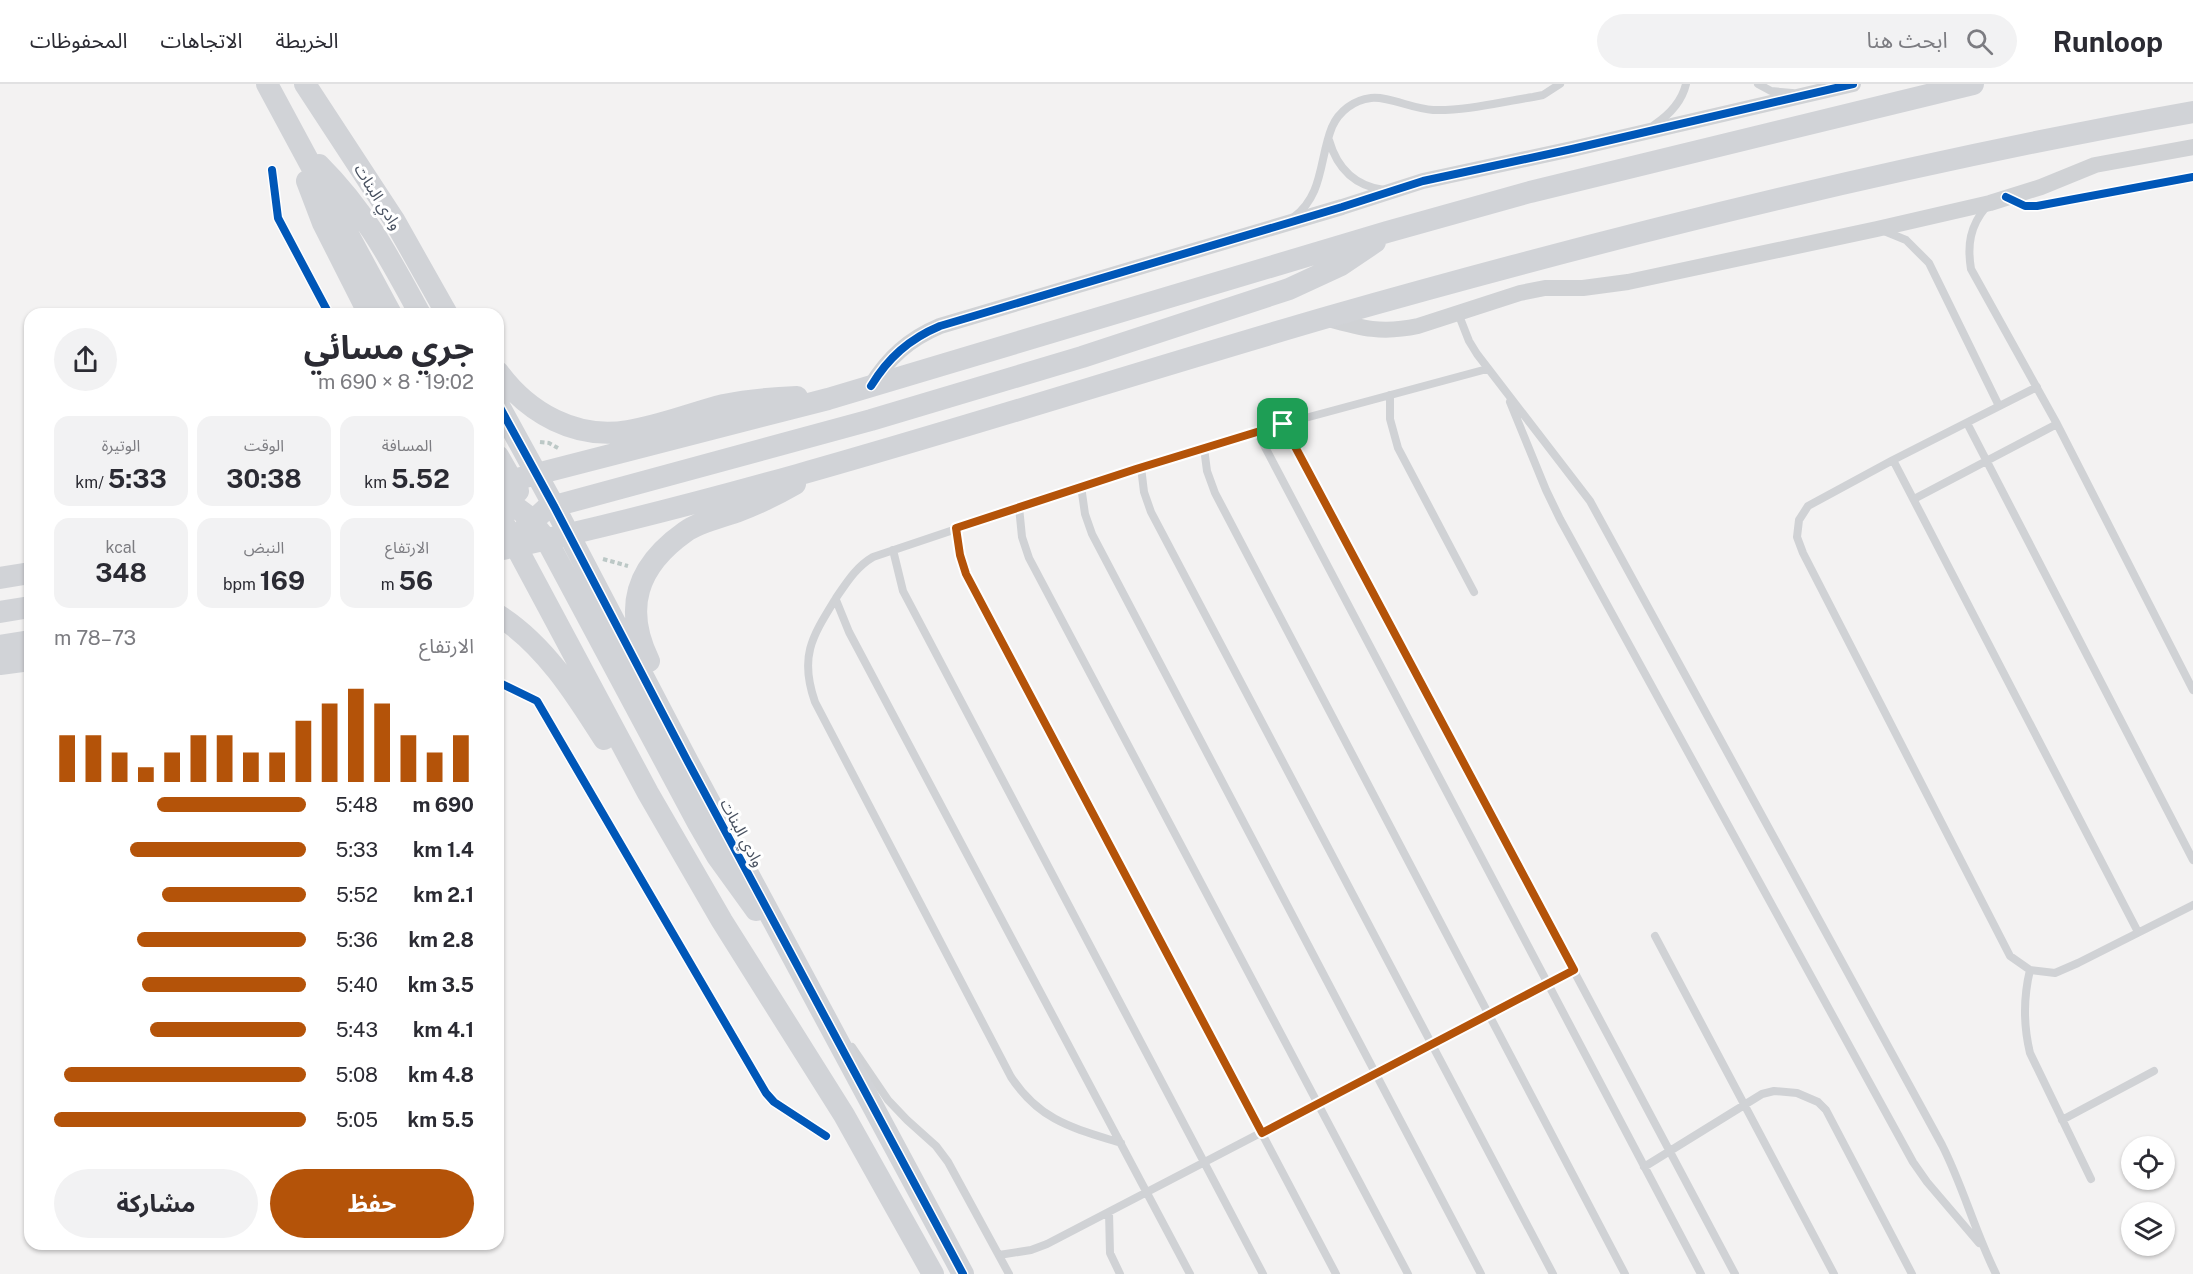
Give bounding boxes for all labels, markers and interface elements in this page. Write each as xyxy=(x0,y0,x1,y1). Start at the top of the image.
search box xyxy=(1597,14,2017,68)
icon: search xyxy=(1963,25,1996,58)
text: Runloop xyxy=(2053,25,2163,58)
text: ابحث هنا xyxy=(1867,27,1948,53)
text: المحفوظات xyxy=(30,28,127,53)
text: الاتجاهات xyxy=(160,28,242,53)
text: الخريطة xyxy=(275,28,338,53)
street label: وادي البنات xyxy=(348,161,406,235)
button: share xyxy=(54,328,117,391)
text: جري مسائي xyxy=(304,328,474,366)
text: 19:02 · 8 × 690 m xyxy=(318,370,474,394)
pin xyxy=(1257,398,1308,449)
icon: arrive xyxy=(1266,407,1299,440)
text: الوتيرة xyxy=(102,436,140,455)
text: الوقت xyxy=(244,436,284,455)
text: المسافة xyxy=(382,436,432,455)
text: 5:33 xyxy=(108,463,167,494)
text: 30:38 xyxy=(226,463,302,494)
text: 5.52 xyxy=(391,463,450,494)
text: /km xyxy=(75,473,108,492)
text: km xyxy=(364,473,391,492)
text: kcal xyxy=(106,538,136,557)
text: النبض xyxy=(244,538,284,557)
text: الارتفاع xyxy=(385,538,429,557)
text: 348 xyxy=(95,557,147,588)
text: 169 xyxy=(260,565,305,596)
text: 56 xyxy=(399,565,433,596)
text: bpm xyxy=(223,575,260,594)
text: m xyxy=(381,575,399,594)
text: 73–78 m xyxy=(54,626,136,650)
text: الارتفاع xyxy=(419,634,474,658)
text: 5:48 xyxy=(335,793,378,817)
text: 690 m xyxy=(412,793,474,817)
street label: وادي البنات xyxy=(714,796,768,871)
text: 5:33 xyxy=(336,838,378,862)
text: 1.4 km xyxy=(413,838,474,862)
text: 5:52 xyxy=(336,883,378,907)
text: 2.1 km xyxy=(413,883,474,907)
text: 5:36 xyxy=(336,928,378,952)
text: 2.8 km xyxy=(408,928,474,952)
text: 5:40 xyxy=(336,973,378,997)
text: 3.5 km xyxy=(408,973,474,997)
text: 5:43 xyxy=(336,1018,378,1042)
text: 4.1 km xyxy=(413,1018,474,1042)
text: 5:08 xyxy=(336,1063,378,1087)
text: 4.8 km xyxy=(408,1063,474,1087)
text: 5:05 xyxy=(336,1108,378,1132)
text: 5.5 km xyxy=(408,1108,474,1132)
map controls xyxy=(2121,1136,2175,1256)
button: locate xyxy=(2121,1136,2175,1190)
button: مشاركة xyxy=(54,1169,258,1238)
button: حفظ xyxy=(270,1169,474,1238)
button: layers xyxy=(2121,1202,2175,1256)

